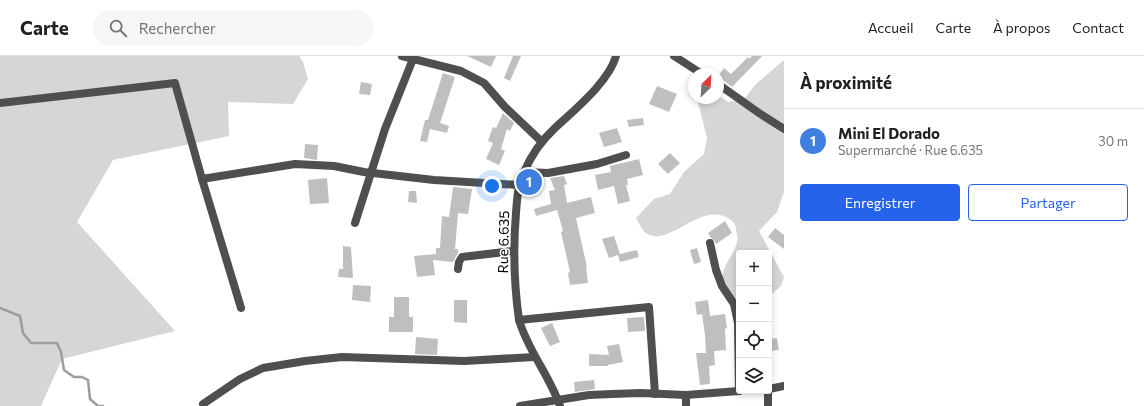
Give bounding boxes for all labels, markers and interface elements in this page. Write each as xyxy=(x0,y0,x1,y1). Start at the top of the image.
search box xyxy=(93,10,373,46)
text: Carte xyxy=(20,16,69,39)
icon: search xyxy=(107,17,129,39)
text: Rechercher xyxy=(139,19,216,37)
text: Accueil xyxy=(868,19,914,36)
text: Carte xyxy=(936,19,971,36)
text: À propos xyxy=(993,19,1050,36)
text: Contact xyxy=(1072,19,1124,36)
north arrow xyxy=(688,68,724,104)
text: À proximité xyxy=(800,72,892,93)
text: Mini El Dorado xyxy=(838,124,940,142)
text: 1 xyxy=(810,133,816,149)
text: 30 m xyxy=(1098,133,1128,149)
text: Supermarché · Rue 6.635 xyxy=(838,142,983,158)
pin: 1 xyxy=(516,167,542,197)
your location xyxy=(482,176,502,196)
button: Enregistrer xyxy=(800,184,960,221)
button: Partager xyxy=(968,184,1128,221)
street label: Rue 6.635 xyxy=(494,210,512,274)
map controls xyxy=(736,250,772,394)
button: + xyxy=(736,250,772,286)
button: − xyxy=(736,286,772,322)
button: locate xyxy=(736,322,772,358)
button: layers xyxy=(736,358,772,394)

